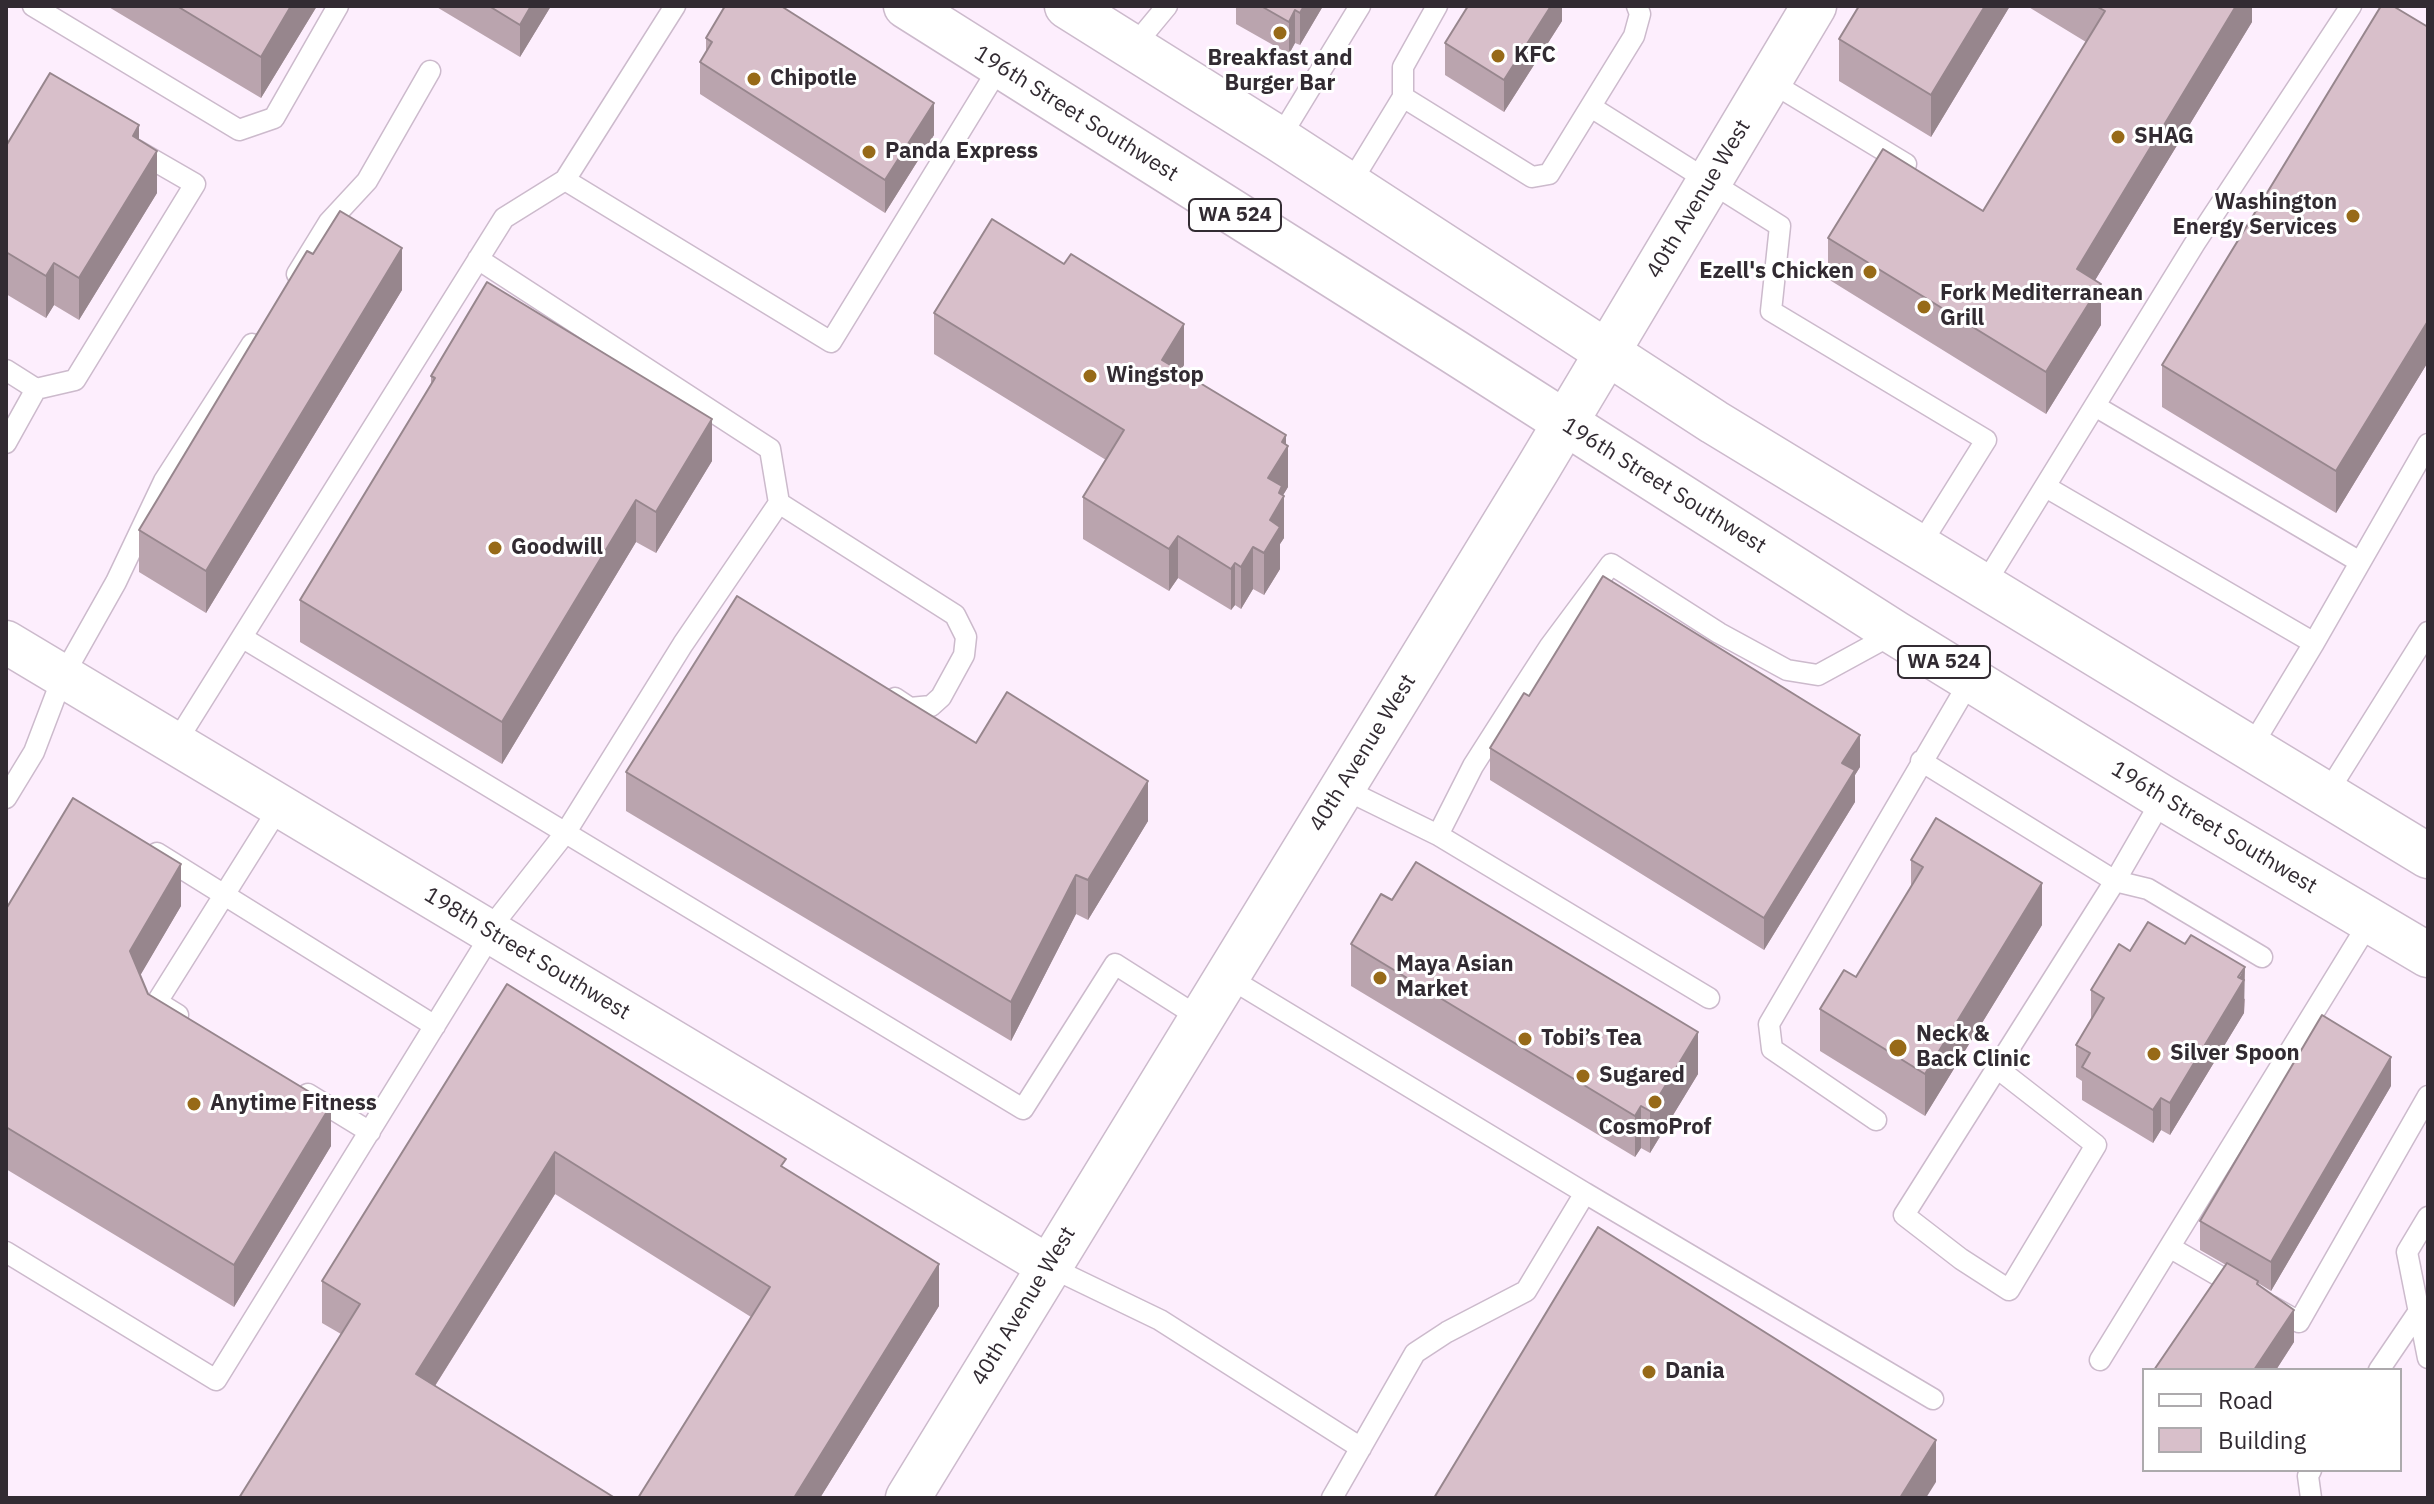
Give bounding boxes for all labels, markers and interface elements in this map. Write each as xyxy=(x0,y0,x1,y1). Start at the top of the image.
marker: Breakfast and Burger Bar xyxy=(1271,24,1289,42)
street label: 196th Street Southwest xyxy=(969,40,1183,188)
place label: KFC xyxy=(1514,43,1556,69)
place label: Breakfast and Burger Bar xyxy=(1207,46,1353,98)
marker: KFC xyxy=(1489,47,1507,65)
place label: Chipotle xyxy=(770,66,857,92)
marker: Chipotle xyxy=(745,70,763,88)
street label: 40th Avenue West xyxy=(1641,115,1757,283)
place label: SHAG xyxy=(2134,124,2194,150)
marker: SHAG xyxy=(2109,128,2127,146)
place label: Panda Express xyxy=(885,139,1038,165)
marker: Panda Express xyxy=(860,143,878,161)
place label: Washington Energy Services xyxy=(2172,190,2337,242)
road number: WA 524 xyxy=(1189,199,1281,231)
marker: Washington Energy Services xyxy=(2344,207,2362,225)
place label: Ezell's Chicken xyxy=(1699,259,1854,285)
marker: Ezell's Chicken xyxy=(1861,263,1879,281)
place label: Fork Mediterranean Grill xyxy=(1940,281,2143,332)
marker: Fork Mediterranean Grill xyxy=(1915,298,1933,316)
place label: Wingstop xyxy=(1106,363,1204,389)
marker: Wingstop xyxy=(1081,367,1099,385)
street label: 196th Street Southwest xyxy=(1557,412,1771,560)
place label: Goodwill xyxy=(511,535,603,561)
marker: Goodwill xyxy=(486,539,504,557)
road number: WA 524 xyxy=(1898,646,1990,678)
street label: 40th Avenue West xyxy=(1304,670,1422,836)
street label: 196th Street Southwest xyxy=(2106,756,2322,900)
street label: 198th Street Southwest xyxy=(419,882,635,1026)
place label: Maya Asian Market xyxy=(1396,952,1514,1004)
marker: Maya Asian Market xyxy=(1371,969,1389,987)
place label: Neck & Back Clinic xyxy=(1916,1022,2031,1074)
place label: Tobi’s Tea xyxy=(1541,1026,1642,1052)
marker: Tobi’s Tea xyxy=(1516,1030,1534,1048)
marker: Neck & Back Clinic xyxy=(1887,1037,1909,1059)
place label: Silver Spoon xyxy=(2170,1041,2300,1067)
marker: Silver Spoon xyxy=(2145,1045,2163,1063)
place label: Sugared xyxy=(1599,1063,1685,1089)
marker: Sugared xyxy=(1574,1067,1592,1085)
place label: Anytime Fitness xyxy=(210,1091,377,1117)
marker: CosmoProf xyxy=(1646,1093,1664,1111)
marker: Anytime Fitness xyxy=(185,1095,203,1113)
place label: CosmoProf xyxy=(1598,1115,1712,1141)
street label: 40th Avenue West xyxy=(966,1222,1082,1390)
place label: Dania xyxy=(1665,1359,1725,1385)
marker: Dania xyxy=(1640,1363,1658,1381)
legend xyxy=(2142,1368,2402,1472)
text: Road xyxy=(2218,1384,2273,1416)
text: Building xyxy=(2218,1424,2306,1456)

